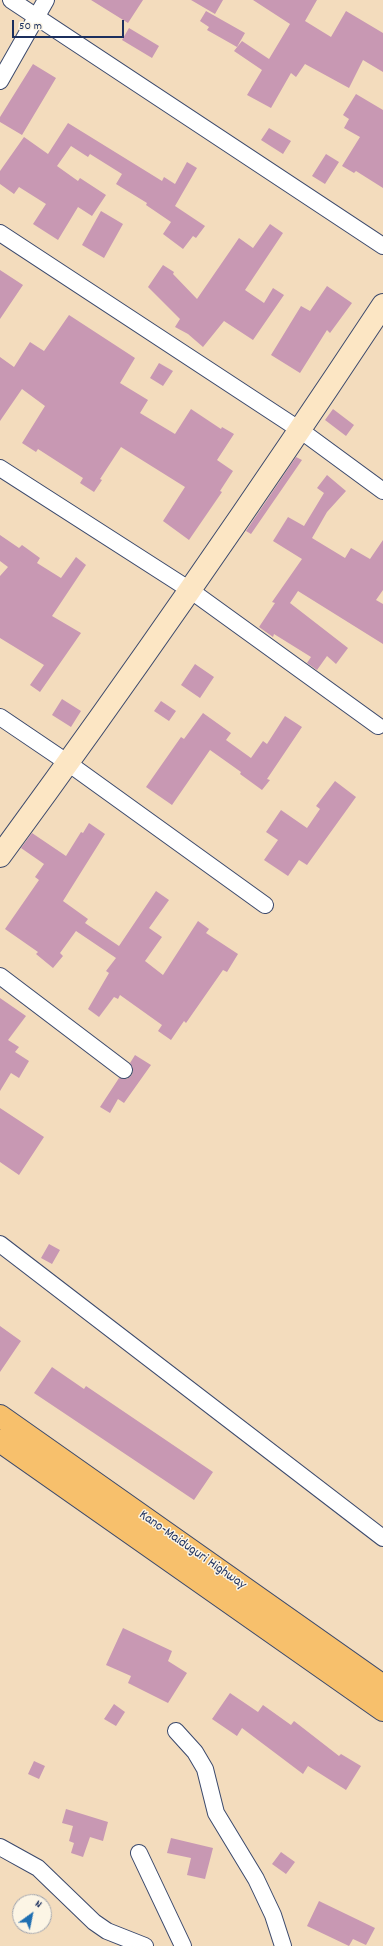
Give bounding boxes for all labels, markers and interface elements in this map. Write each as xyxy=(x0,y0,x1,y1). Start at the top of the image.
scale bar xyxy=(14,12,126,38)
text: 50 m xyxy=(19,18,42,35)
street label: Kano-Maiduguri Highway xyxy=(135,1508,249,1594)
north arrow xyxy=(12,1894,52,1934)
text: N xyxy=(31,1897,45,1913)

